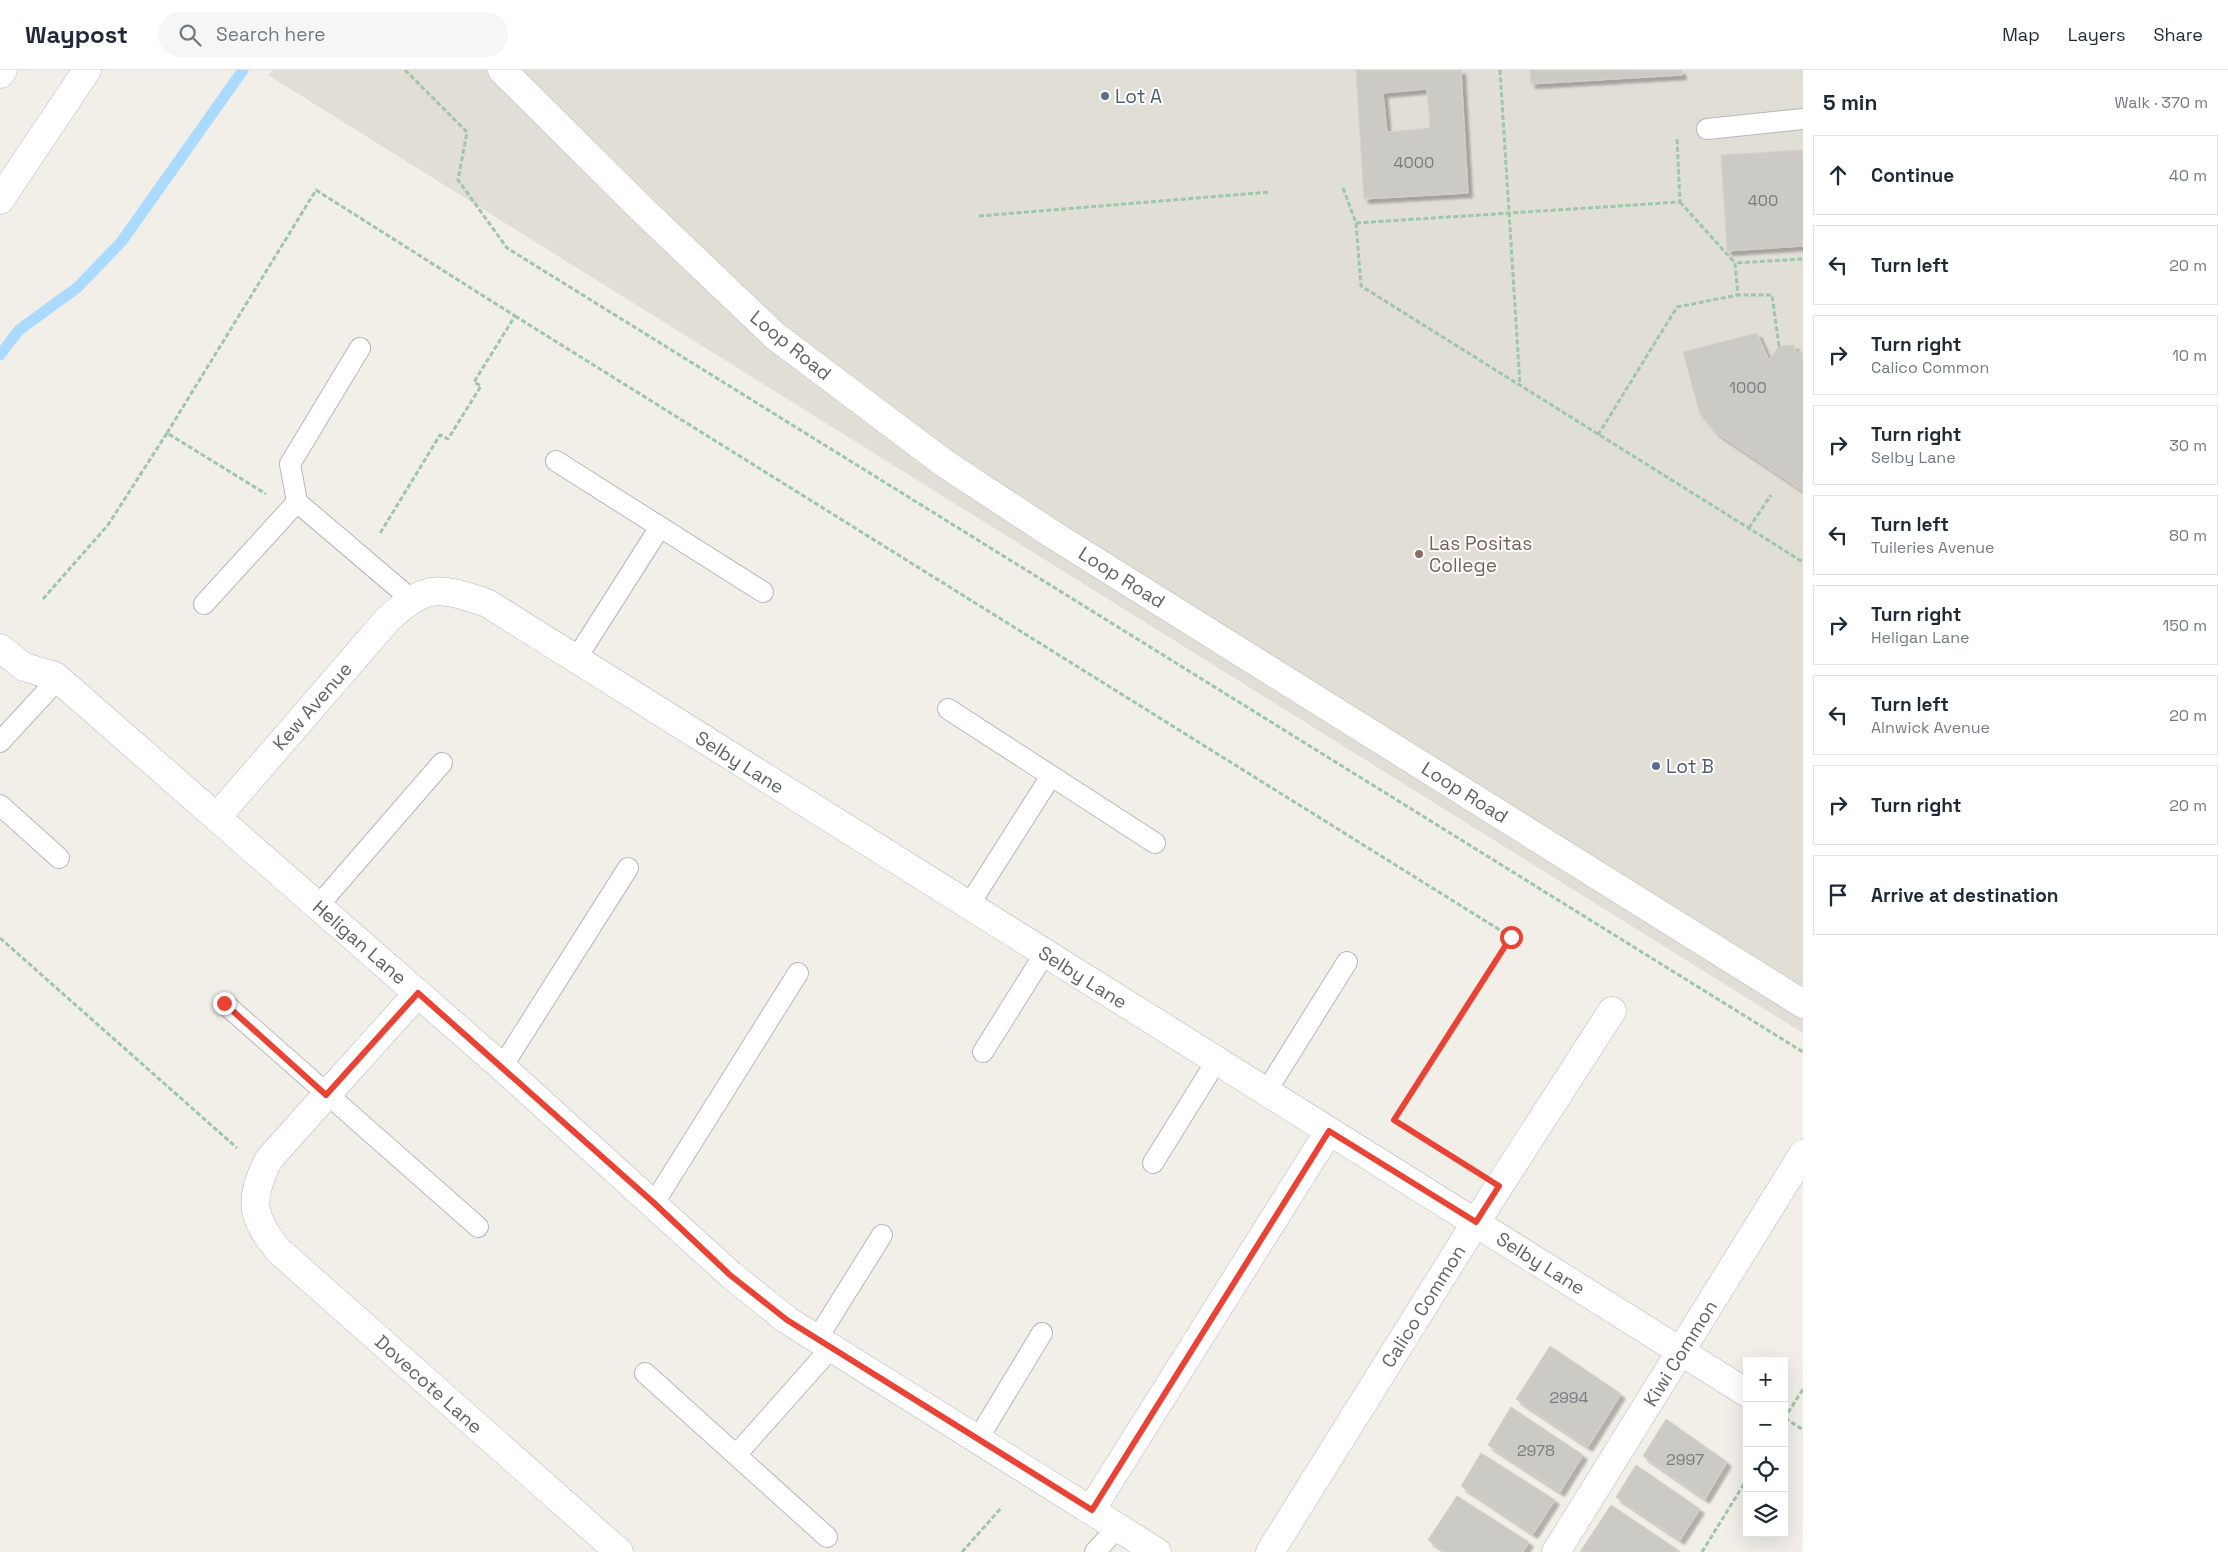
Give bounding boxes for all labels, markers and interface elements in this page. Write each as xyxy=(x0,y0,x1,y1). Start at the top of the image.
search box xyxy=(158,12,508,57)
text: Waypost xyxy=(25,19,128,50)
icon: search xyxy=(176,21,204,49)
text: Search here xyxy=(216,22,326,47)
text: Map xyxy=(2002,23,2040,46)
text: Layers xyxy=(2068,23,2125,46)
text: Share xyxy=(2153,23,2203,46)
place label: Lot A xyxy=(1115,84,1162,109)
text: 5 min xyxy=(1823,89,1877,116)
marker: Lot A xyxy=(1099,90,1111,102)
text: Walk · 370 m xyxy=(2115,92,2208,113)
house number: 4000 xyxy=(1394,152,1434,173)
icon: ahead xyxy=(1824,161,1852,189)
text: Continue xyxy=(1871,163,1954,188)
text: 40 m xyxy=(2169,165,2207,186)
house number: 400 xyxy=(1748,190,1778,211)
icon: left xyxy=(1824,251,1852,279)
text: Turn left xyxy=(1871,253,1949,278)
text: 20 m xyxy=(2169,255,2207,276)
street label: Loop Road xyxy=(745,305,836,386)
text: Turn right xyxy=(1871,332,1961,357)
icon: right xyxy=(1824,341,1852,369)
text: 10 m xyxy=(2172,345,2207,366)
text: Calico Common xyxy=(1871,357,1989,378)
house number: 1000 xyxy=(1729,377,1767,398)
text: Turn right xyxy=(1871,422,1961,447)
icon: right xyxy=(1824,431,1852,459)
text: 30 m xyxy=(2169,435,2207,456)
text: Selby Lane xyxy=(1871,447,1956,468)
text: Turn left xyxy=(1871,512,1949,537)
icon: left xyxy=(1824,521,1852,549)
text: 80 m xyxy=(2169,525,2207,546)
place label: Las Positas College xyxy=(1429,531,1532,578)
text: Tuileries Avenue xyxy=(1871,537,1995,558)
street label: Loop Road xyxy=(1074,541,1170,614)
marker: Las Positas College xyxy=(1413,548,1425,560)
text: Turn right xyxy=(1871,602,1961,627)
icon: right xyxy=(1824,611,1852,639)
text: 150 m xyxy=(2163,615,2207,636)
text: Heligan Lane xyxy=(1871,627,1969,648)
street label: Kew Avenue xyxy=(267,657,358,756)
text: Turn left xyxy=(1871,692,1949,717)
icon: left xyxy=(1824,701,1852,729)
text: 20 m xyxy=(2169,705,2207,726)
text: Alnwick Avenue xyxy=(1871,717,1990,738)
street label: Selby Lane xyxy=(690,725,789,800)
place label: Lot B xyxy=(1666,754,1714,779)
street label: Loop Road xyxy=(1417,756,1513,829)
marker: Lot B xyxy=(1650,760,1662,772)
icon: right xyxy=(1824,791,1852,819)
text: Turn right xyxy=(1871,793,1961,818)
text: 20 m xyxy=(2169,795,2207,816)
icon: arrive xyxy=(1824,881,1852,909)
text: Arrive at destination xyxy=(1871,883,2059,908)
street label: Heligan Lane xyxy=(307,895,412,990)
route start xyxy=(1500,926,1523,949)
street label: Selby Lane xyxy=(1033,940,1132,1015)
route end xyxy=(213,992,236,1015)
street label: Selby Lane xyxy=(1491,1226,1590,1301)
street label: Calico Common xyxy=(1376,1240,1471,1372)
street label: Kiwi Common xyxy=(1638,1295,1723,1411)
street label: Dovecote Lane xyxy=(370,1329,488,1439)
map controls xyxy=(1743,1357,1788,1537)
button: + xyxy=(1743,1357,1788,1402)
house number: 2994 xyxy=(1549,1387,1589,1408)
button: − xyxy=(1743,1402,1788,1447)
house number: 2978 xyxy=(1517,1440,1555,1461)
button: locate xyxy=(1743,1447,1788,1492)
house number: 2997 xyxy=(1666,1449,1704,1470)
button: layers xyxy=(1743,1492,1788,1537)

